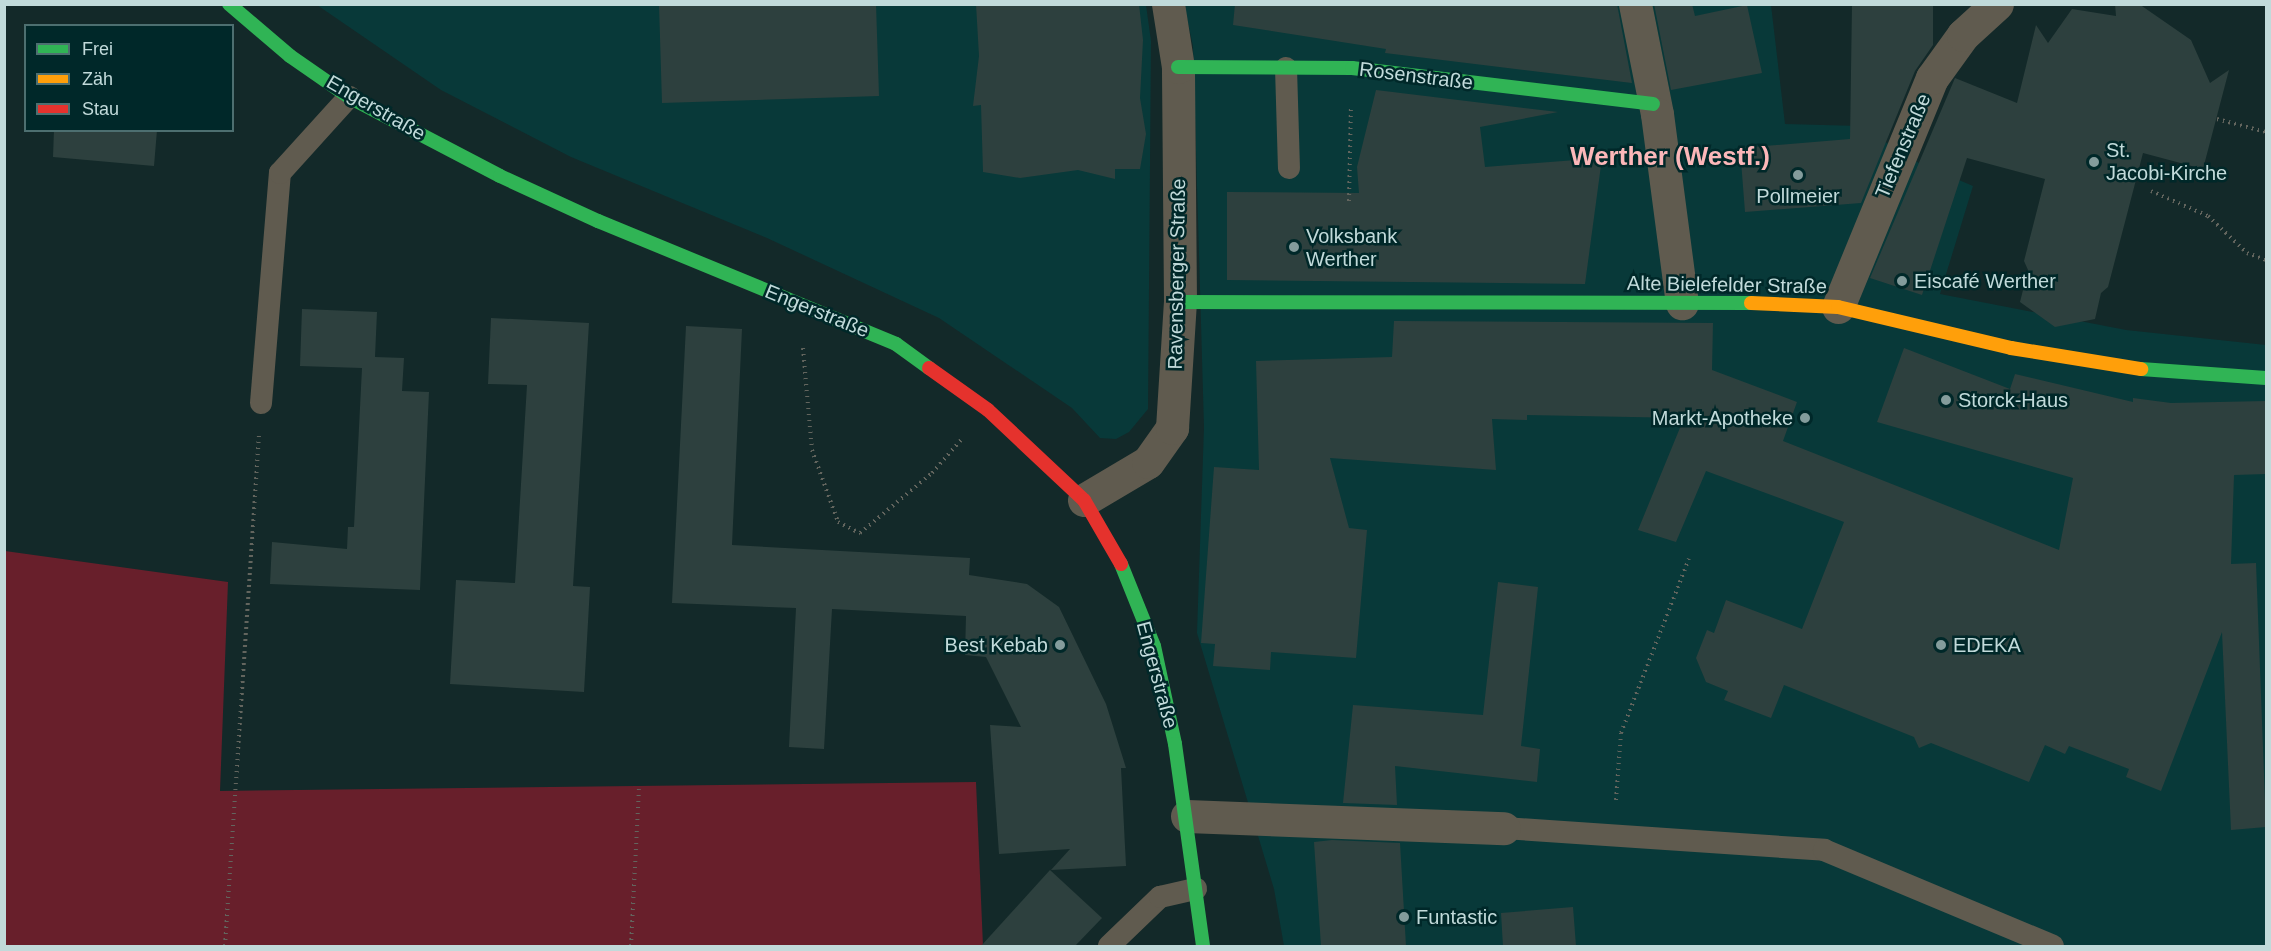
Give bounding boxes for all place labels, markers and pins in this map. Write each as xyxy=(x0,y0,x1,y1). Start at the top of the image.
place label: St. Jacobi-Kirche xyxy=(2106,138,2227,185)
marker: St. Jacobi-Kirche xyxy=(2087,155,2101,169)
marker: Pollmeier xyxy=(1791,168,1805,182)
place label: Pollmeier xyxy=(1756,184,1840,208)
place label: Volksbank Werther xyxy=(1306,224,1397,271)
marker: Volksbank Werther xyxy=(1287,240,1301,254)
place label: Eiscafé Werther xyxy=(1914,269,2056,293)
marker: Eiscafé Werther xyxy=(1895,274,1909,288)
place label: Storck-Haus xyxy=(1958,388,2068,412)
marker: Storck-Haus xyxy=(1939,393,1953,407)
place label: Markt-Apotheke xyxy=(1652,406,1793,430)
marker: Markt-Apotheke xyxy=(1798,411,1812,425)
place label: Best Kebab xyxy=(945,633,1048,657)
place label: EDEKA xyxy=(1953,633,2021,657)
marker: Best Kebab xyxy=(1053,638,1067,652)
marker: EDEKA xyxy=(1934,638,1948,652)
place label: Funtastic xyxy=(1416,905,1497,929)
marker: Funtastic xyxy=(1397,910,1411,924)

